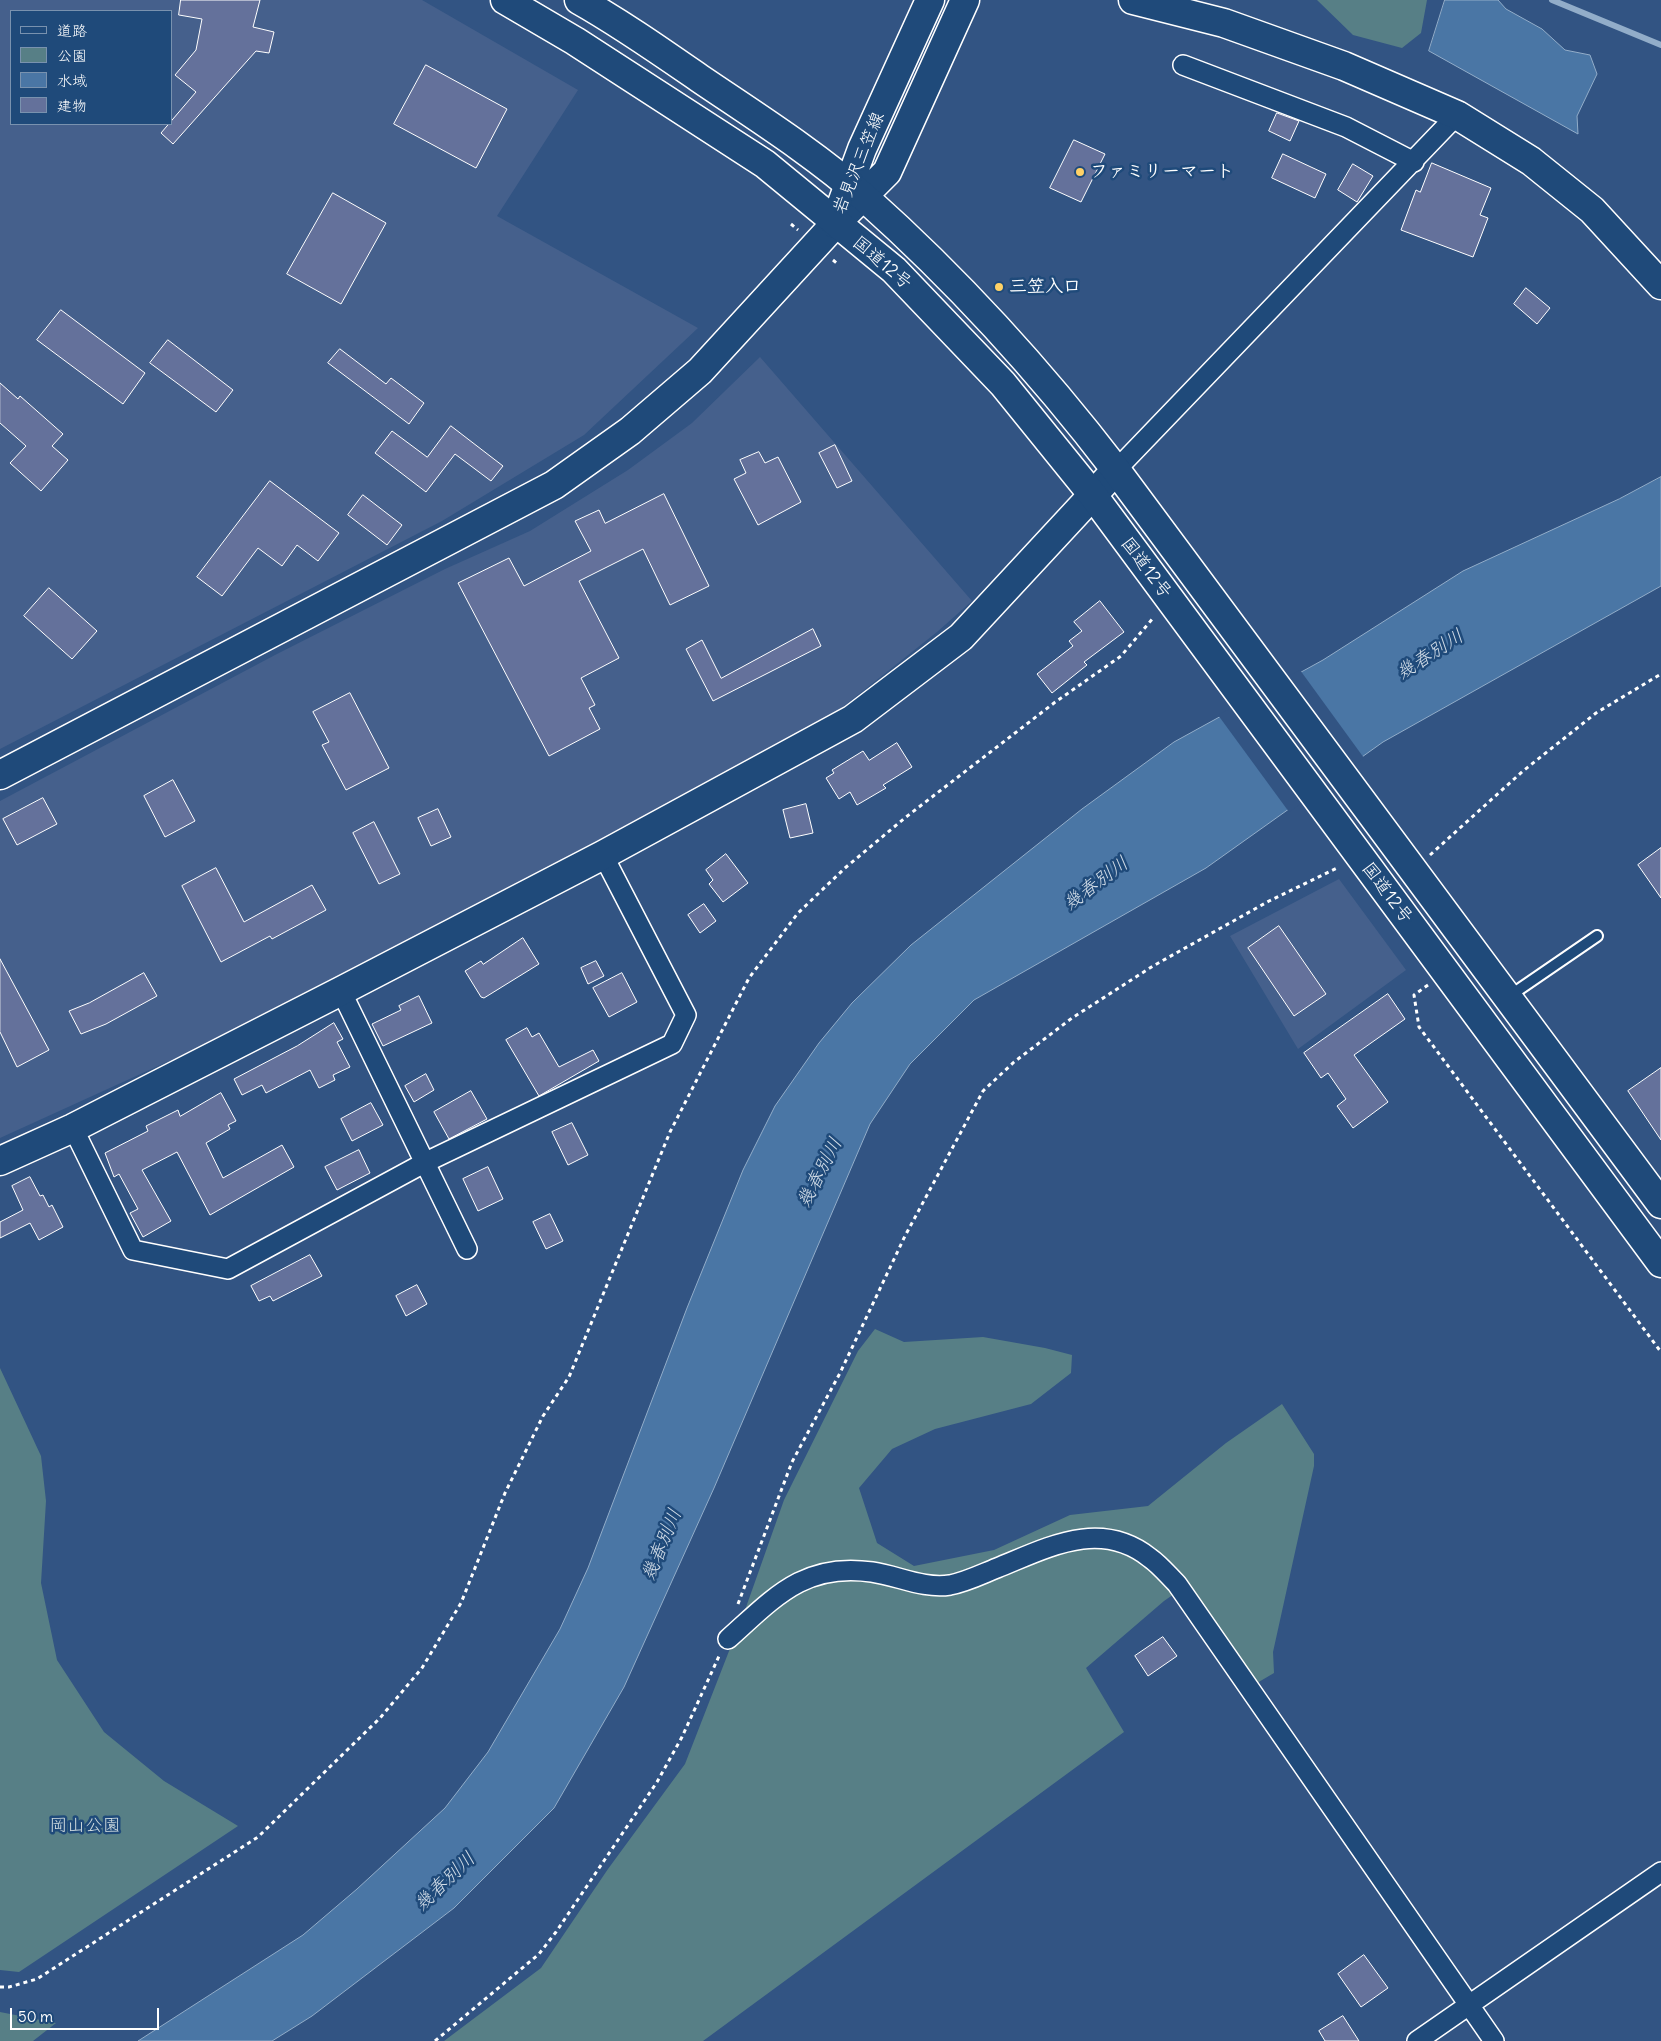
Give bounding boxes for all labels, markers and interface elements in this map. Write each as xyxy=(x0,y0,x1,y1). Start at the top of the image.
legend xyxy=(10,10,172,125)
text: 道路 xyxy=(57,21,87,40)
text: 公園 xyxy=(57,46,87,65)
text: 水域 xyxy=(57,71,87,90)
text: 建物 xyxy=(57,96,87,115)
street label: 岩見沢三笠線 xyxy=(829,109,889,217)
place label: ファミリーマート xyxy=(1090,161,1234,183)
marker: ファミリーマート xyxy=(1074,166,1086,178)
street label: 国道12号 xyxy=(848,232,916,294)
place label: 三笠入口 xyxy=(1009,276,1081,298)
marker: 三笠入口 xyxy=(993,281,1005,293)
street label: 国道12号 xyxy=(1116,533,1176,603)
water label: 幾春別川 xyxy=(1392,625,1468,685)
water label: 幾春別川 xyxy=(1059,852,1133,916)
street label: 国道12号 xyxy=(1357,858,1417,928)
water label: 幾春別川 xyxy=(793,1134,847,1212)
water label: 幾春別川 xyxy=(637,1505,687,1585)
park label: 岡山公園 xyxy=(49,1815,121,1837)
water label: 幾春別川 xyxy=(410,1847,480,1917)
scale bar xyxy=(12,1998,161,2030)
text: 50 m xyxy=(18,2007,53,2026)

